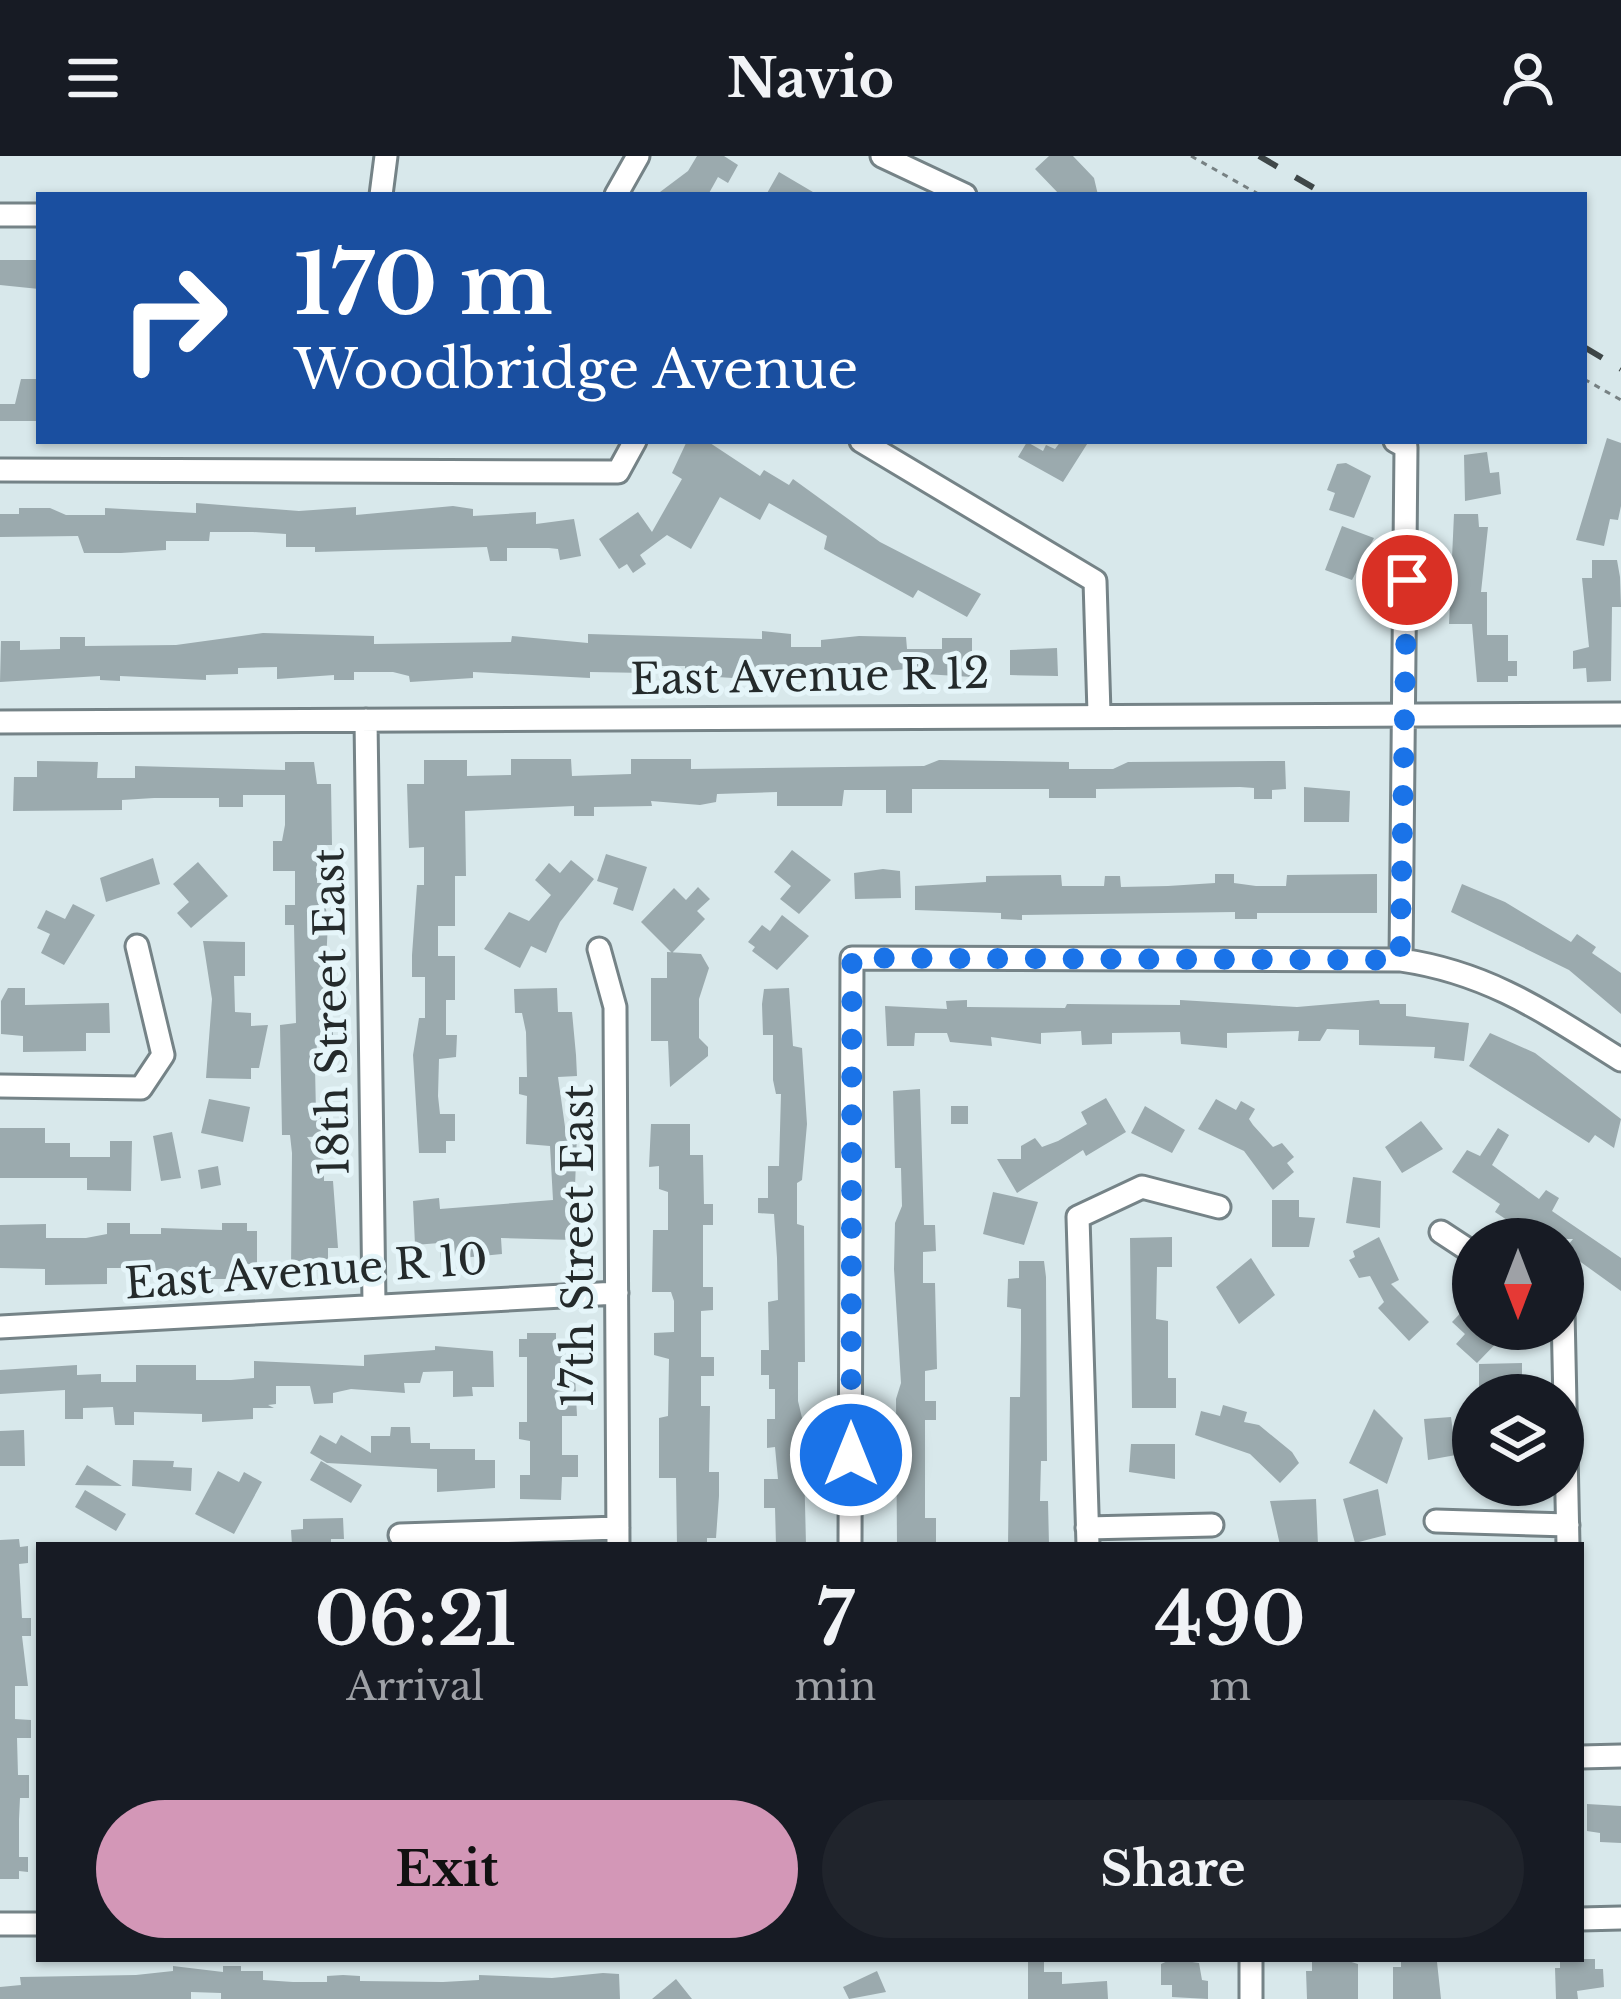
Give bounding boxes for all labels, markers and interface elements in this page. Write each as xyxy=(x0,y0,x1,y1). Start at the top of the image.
icon: menu xyxy=(60,45,126,111)
text: Navio xyxy=(727,45,894,112)
icon: person xyxy=(1495,45,1561,111)
text: 170 m xyxy=(294,233,553,337)
icon: right xyxy=(96,240,252,396)
text: Woodbridge Avenue xyxy=(294,336,858,403)
pin xyxy=(1356,529,1458,631)
icon: arrive xyxy=(1374,547,1440,613)
street label: East Avenue R 12 xyxy=(630,647,990,705)
street label: 18th Street East xyxy=(302,847,360,1176)
street label: 17th Street East xyxy=(552,1084,604,1408)
north arrow xyxy=(1452,1218,1584,1350)
map controls xyxy=(1452,1218,1584,1506)
street label: East Avenue R 10 xyxy=(123,1232,489,1310)
button: layers xyxy=(1452,1374,1584,1506)
position arrow xyxy=(788,1392,914,1518)
text: 06:21 xyxy=(314,1575,516,1664)
text: 7 xyxy=(817,1575,854,1664)
text: 490 xyxy=(1155,1575,1306,1664)
text: Arrival xyxy=(346,1662,484,1711)
text: min xyxy=(794,1662,876,1711)
text: m xyxy=(1209,1662,1251,1711)
button: Exit xyxy=(96,1800,798,1938)
button: Share xyxy=(822,1800,1524,1938)

